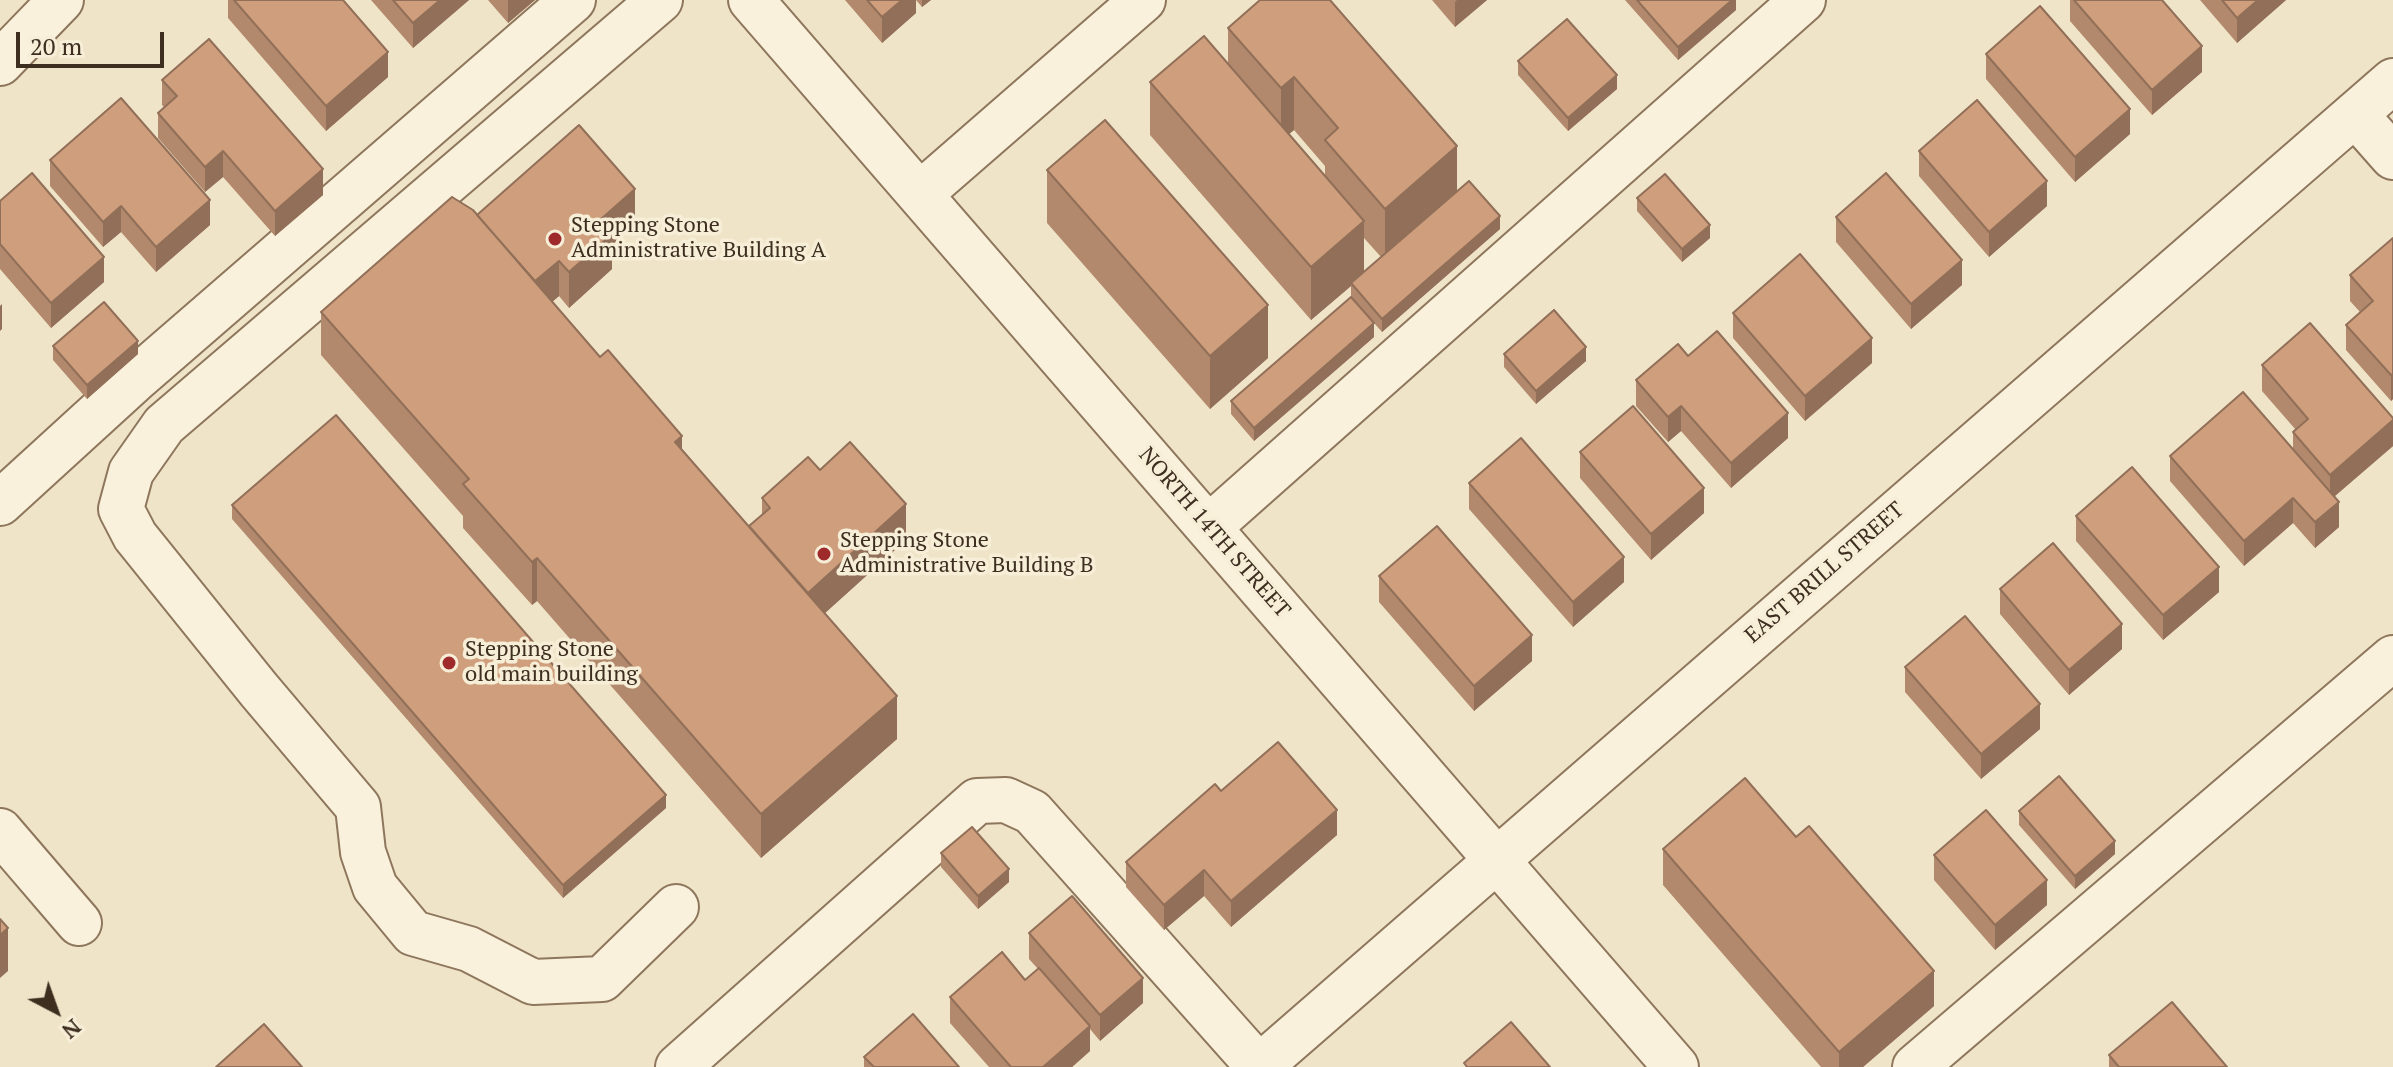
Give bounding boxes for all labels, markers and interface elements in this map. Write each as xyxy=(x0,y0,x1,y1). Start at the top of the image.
scale bar xyxy=(20,16,168,66)
text: 20 m xyxy=(30,30,82,62)
place label: Stepping Stone Administrative Building A xyxy=(571,213,826,264)
marker: Stepping Stone Administrative Building A xyxy=(546,230,564,248)
street label: NORTH 14TH STREET xyxy=(1133,442,1295,624)
street label: EAST BRILL STREET xyxy=(1740,497,1910,649)
place label: Stepping Stone Administrative Building B xyxy=(840,528,1093,580)
marker: Stepping Stone Administrative Building B xyxy=(815,545,833,563)
place label: Stepping Stone old main building xyxy=(465,637,638,688)
marker: Stepping Stone old main building xyxy=(440,654,458,672)
north arrow xyxy=(16,971,96,1051)
text: N xyxy=(56,1013,88,1046)

